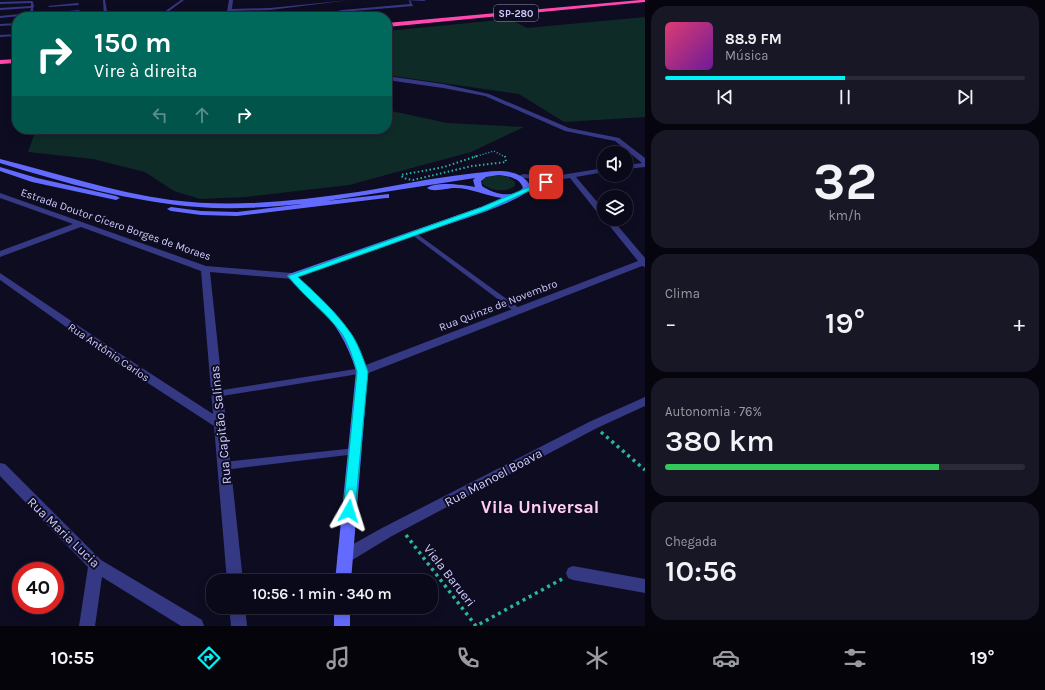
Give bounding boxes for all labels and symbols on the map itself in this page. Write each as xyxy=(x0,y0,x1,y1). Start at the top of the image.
road number: SP-280 xyxy=(494,5,538,21)
pin xyxy=(529,165,563,199)
street label: Estrada Doutor Cícero Borges de Moraes xyxy=(19,186,213,263)
street label: Rua Quinze de Novembro xyxy=(437,277,559,334)
street label: Rua Antônio Carlos xyxy=(66,320,152,385)
street label: Rua Capitão Salinas xyxy=(207,365,234,485)
street label: Rua Manoel Boava xyxy=(442,445,545,510)
position arrow xyxy=(328,490,370,532)
street label: Rua Maria Lucia xyxy=(24,494,103,571)
district label: Vila Universal xyxy=(481,496,599,518)
street label: Viela Barueri xyxy=(421,541,479,609)
speed limit sign: 40 xyxy=(12,562,64,614)

